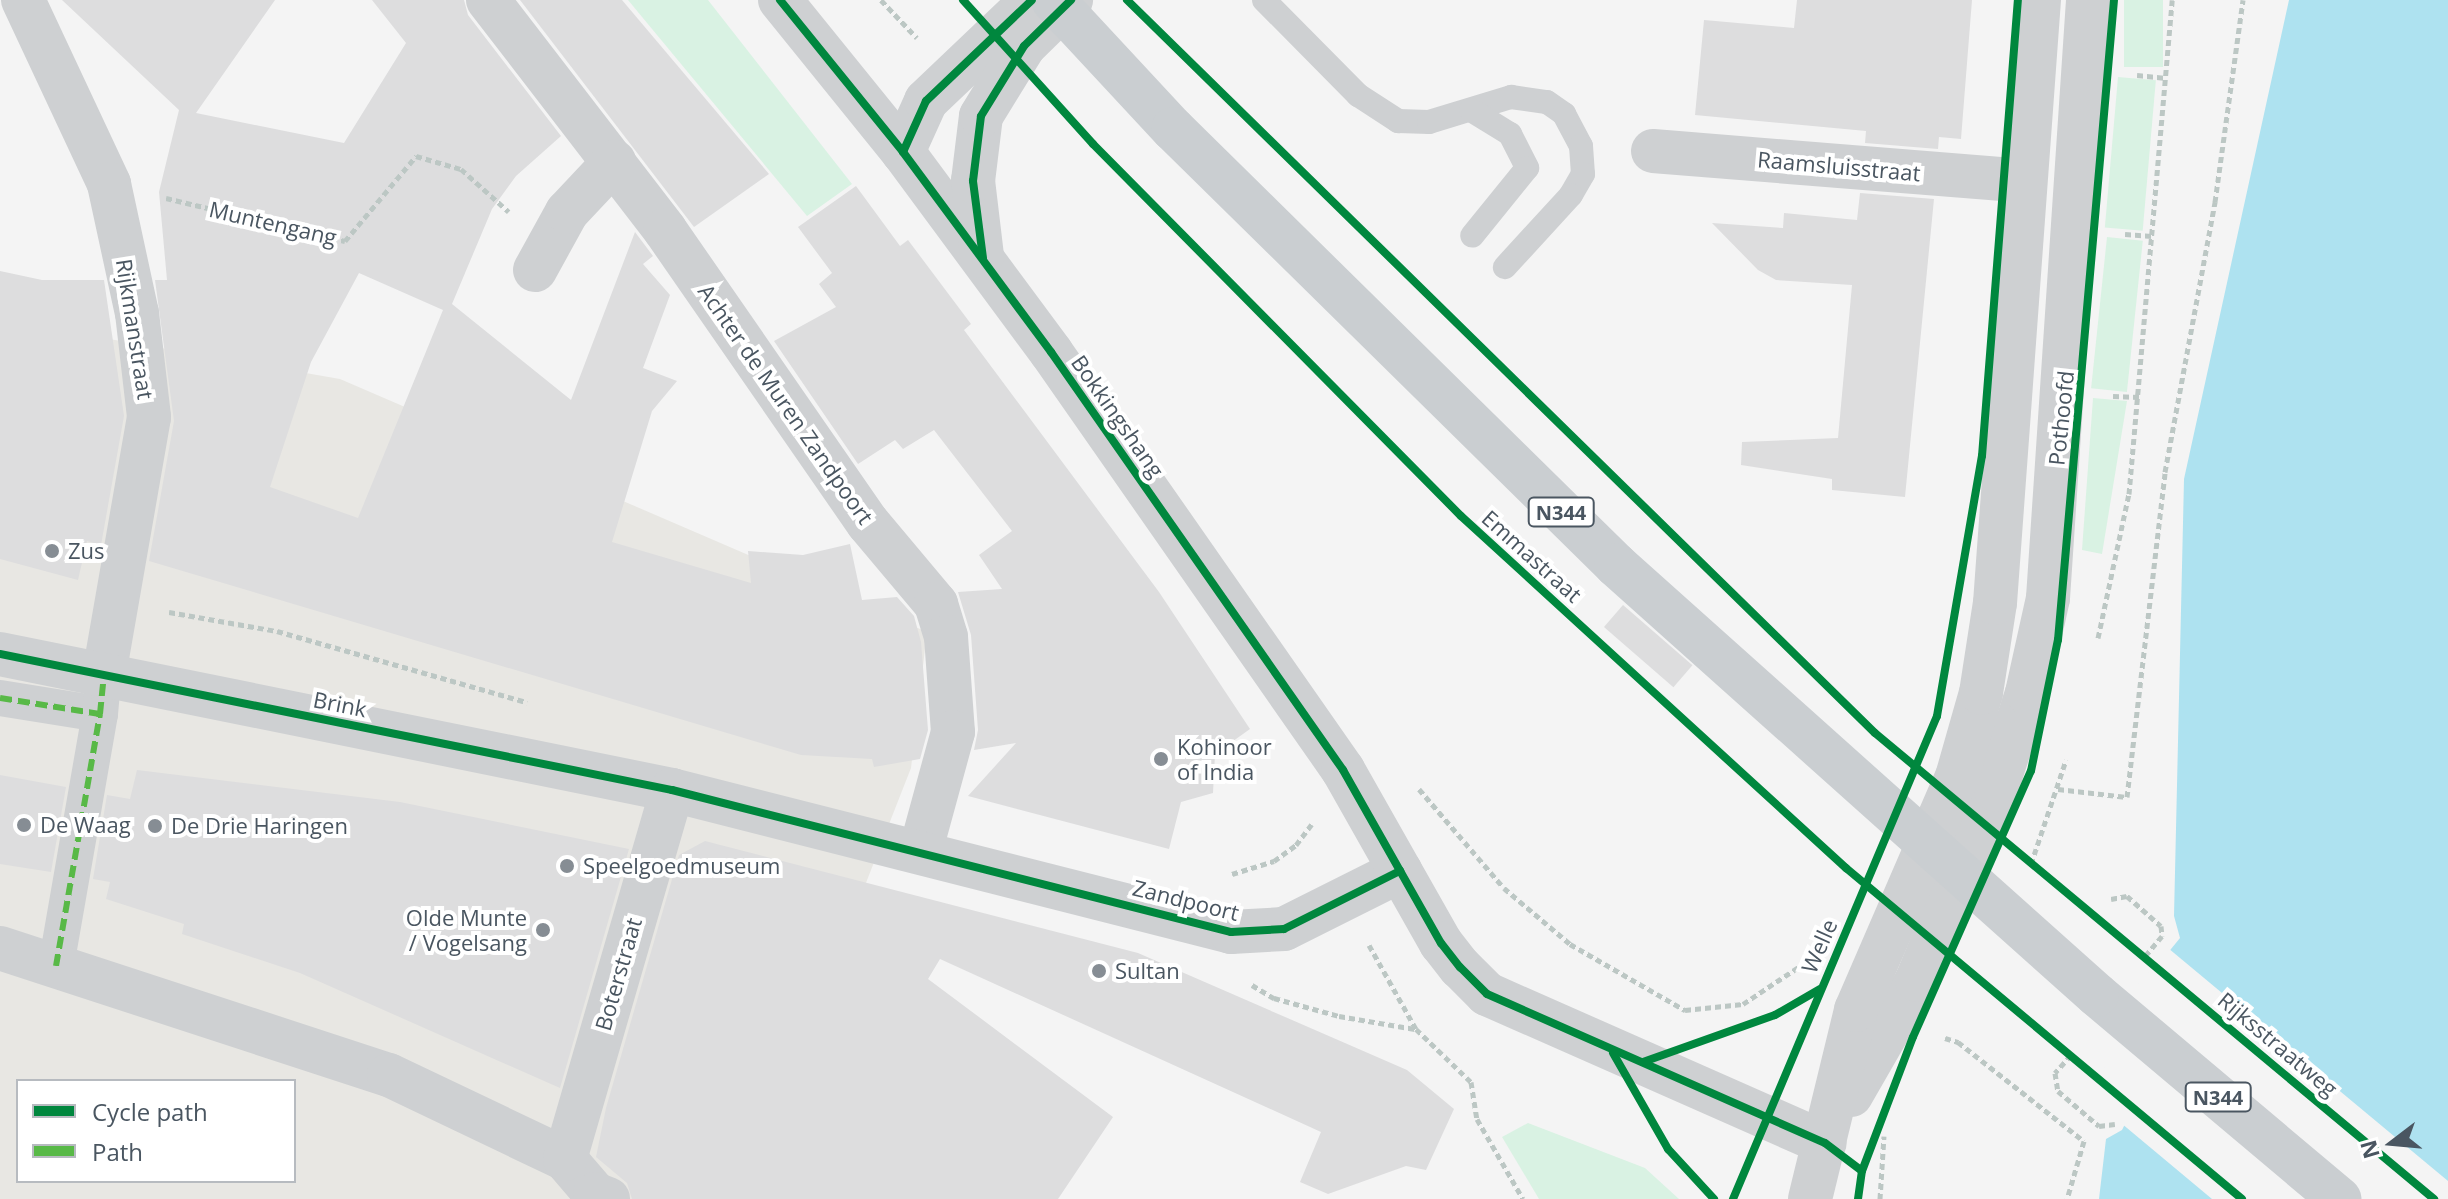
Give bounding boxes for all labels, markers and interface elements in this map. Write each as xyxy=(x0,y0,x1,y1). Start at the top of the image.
street label: Raamsluisstraat xyxy=(1756,146,1922,186)
street label: Muntengang xyxy=(207,196,339,250)
street label: Rijkmanstraat xyxy=(111,257,159,401)
street label: Achter de Muren Zandpoort xyxy=(693,279,879,529)
street label: Bokkingshang xyxy=(1066,350,1170,482)
street label: Pothoofd xyxy=(2043,369,2079,467)
road number: N344 xyxy=(1527,496,1595,528)
street label: Emmastraat xyxy=(1477,504,1587,608)
place label: Zus xyxy=(68,538,105,564)
marker: Zus xyxy=(43,542,61,560)
street label: Brink xyxy=(311,686,369,722)
place label: Kohinoor of India xyxy=(1177,733,1272,784)
marker: Kohinoor of India xyxy=(1152,750,1170,768)
place label: De Waag xyxy=(40,812,131,838)
place label: De Drie Haringen xyxy=(171,813,348,839)
marker: De Waag xyxy=(15,816,33,834)
marker: De Drie Haringen xyxy=(146,817,164,835)
place label: Speelgoedmuseum xyxy=(583,853,780,879)
marker: Speelgoedmuseum xyxy=(558,857,576,875)
street label: Zandpoort xyxy=(1130,874,1242,926)
place label: Olde Munte / Vogelsang xyxy=(406,904,527,956)
street label: Boterstraat xyxy=(589,914,647,1034)
street label: Welle xyxy=(1796,915,1842,977)
marker: Olde Munte / Vogelsang xyxy=(534,921,552,939)
place label: Sultan xyxy=(1115,958,1180,984)
marker: Sultan xyxy=(1090,962,1108,980)
street label: Rijksstraatweg xyxy=(2213,986,2343,1102)
legend xyxy=(16,1079,296,1183)
road number: N344 xyxy=(2184,1081,2252,1113)
text: Cycle path xyxy=(92,1095,208,1128)
north arrow xyxy=(2352,1103,2432,1183)
text: Path xyxy=(92,1135,143,1168)
text: N xyxy=(2352,1137,2386,1162)

